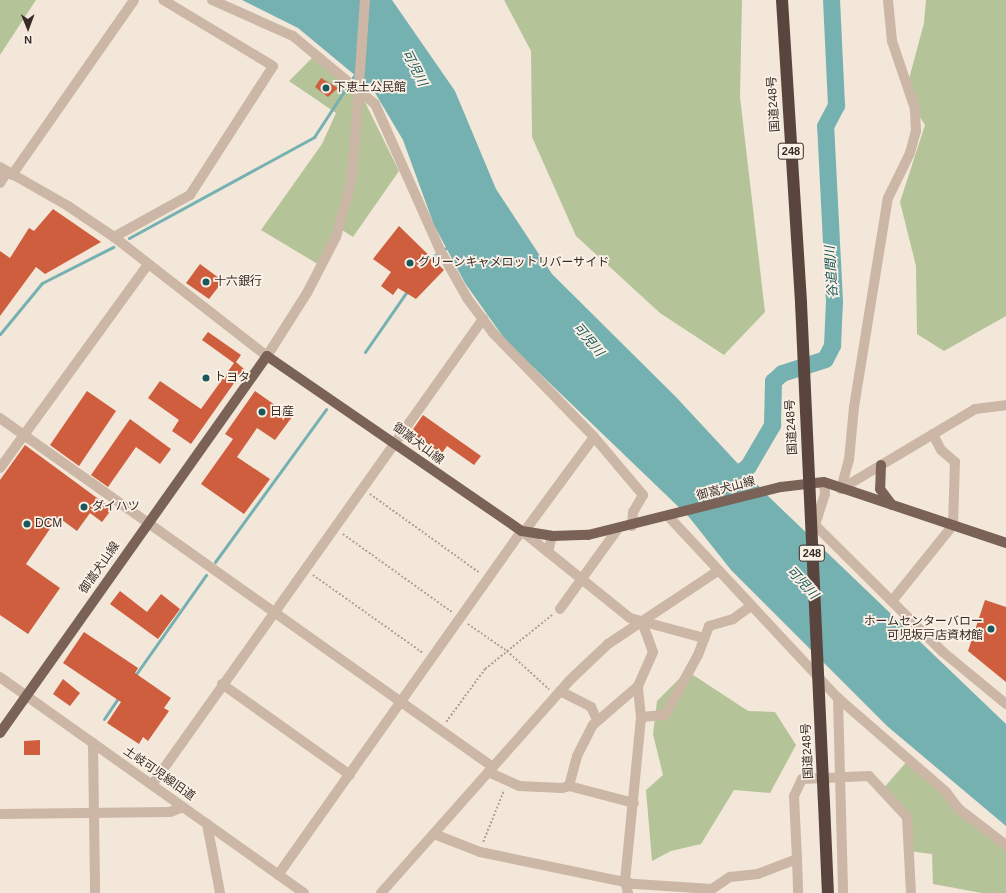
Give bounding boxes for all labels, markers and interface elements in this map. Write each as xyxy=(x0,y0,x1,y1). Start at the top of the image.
north arrow xyxy=(8,8,48,48)
text: N xyxy=(24,34,32,46)
water label: 可児川 xyxy=(398,47,430,89)
street label: 国道248号 xyxy=(765,76,783,132)
place label: 下恵土公民館 xyxy=(334,81,406,95)
marker: 下恵土公民館 xyxy=(321,83,331,93)
road number: 248 xyxy=(777,142,805,160)
water label: 谷追間川 xyxy=(823,246,841,298)
place label: グリーンキャメロットリバーサイド xyxy=(418,256,610,270)
marker: グリーンキャメロットリバーサイド xyxy=(405,258,415,268)
place label: 十六銀行 xyxy=(214,275,262,289)
marker: 十六銀行 xyxy=(201,277,211,287)
water label: 可児川 xyxy=(569,320,607,360)
place label: トヨタ xyxy=(214,371,250,385)
marker: トヨタ xyxy=(201,373,211,383)
street label: 国道248号 xyxy=(783,399,801,455)
place label: 日産 xyxy=(270,405,294,419)
marker: 日産 xyxy=(257,407,267,417)
street label: 御嵩犬山線 xyxy=(390,420,446,468)
street label: 御嵩犬山線 xyxy=(695,474,757,504)
place label: ダイハツ xyxy=(92,500,140,514)
marker: ダイハツ xyxy=(79,502,89,512)
place label: DCM xyxy=(35,517,62,531)
marker: DCM xyxy=(22,519,32,529)
street label: 御嵩犬山線 xyxy=(77,539,123,597)
road number: 248 xyxy=(798,544,826,562)
water label: 可児川 xyxy=(783,563,821,603)
place label: ホームセンターバロー 可児坂戸店資材館 xyxy=(863,615,983,643)
marker: ホームセンターバロー 可児坂戸店資材館 xyxy=(986,624,996,634)
street label: 国道248号 xyxy=(799,723,817,779)
street label: 土岐可児線旧道 xyxy=(120,744,198,804)

